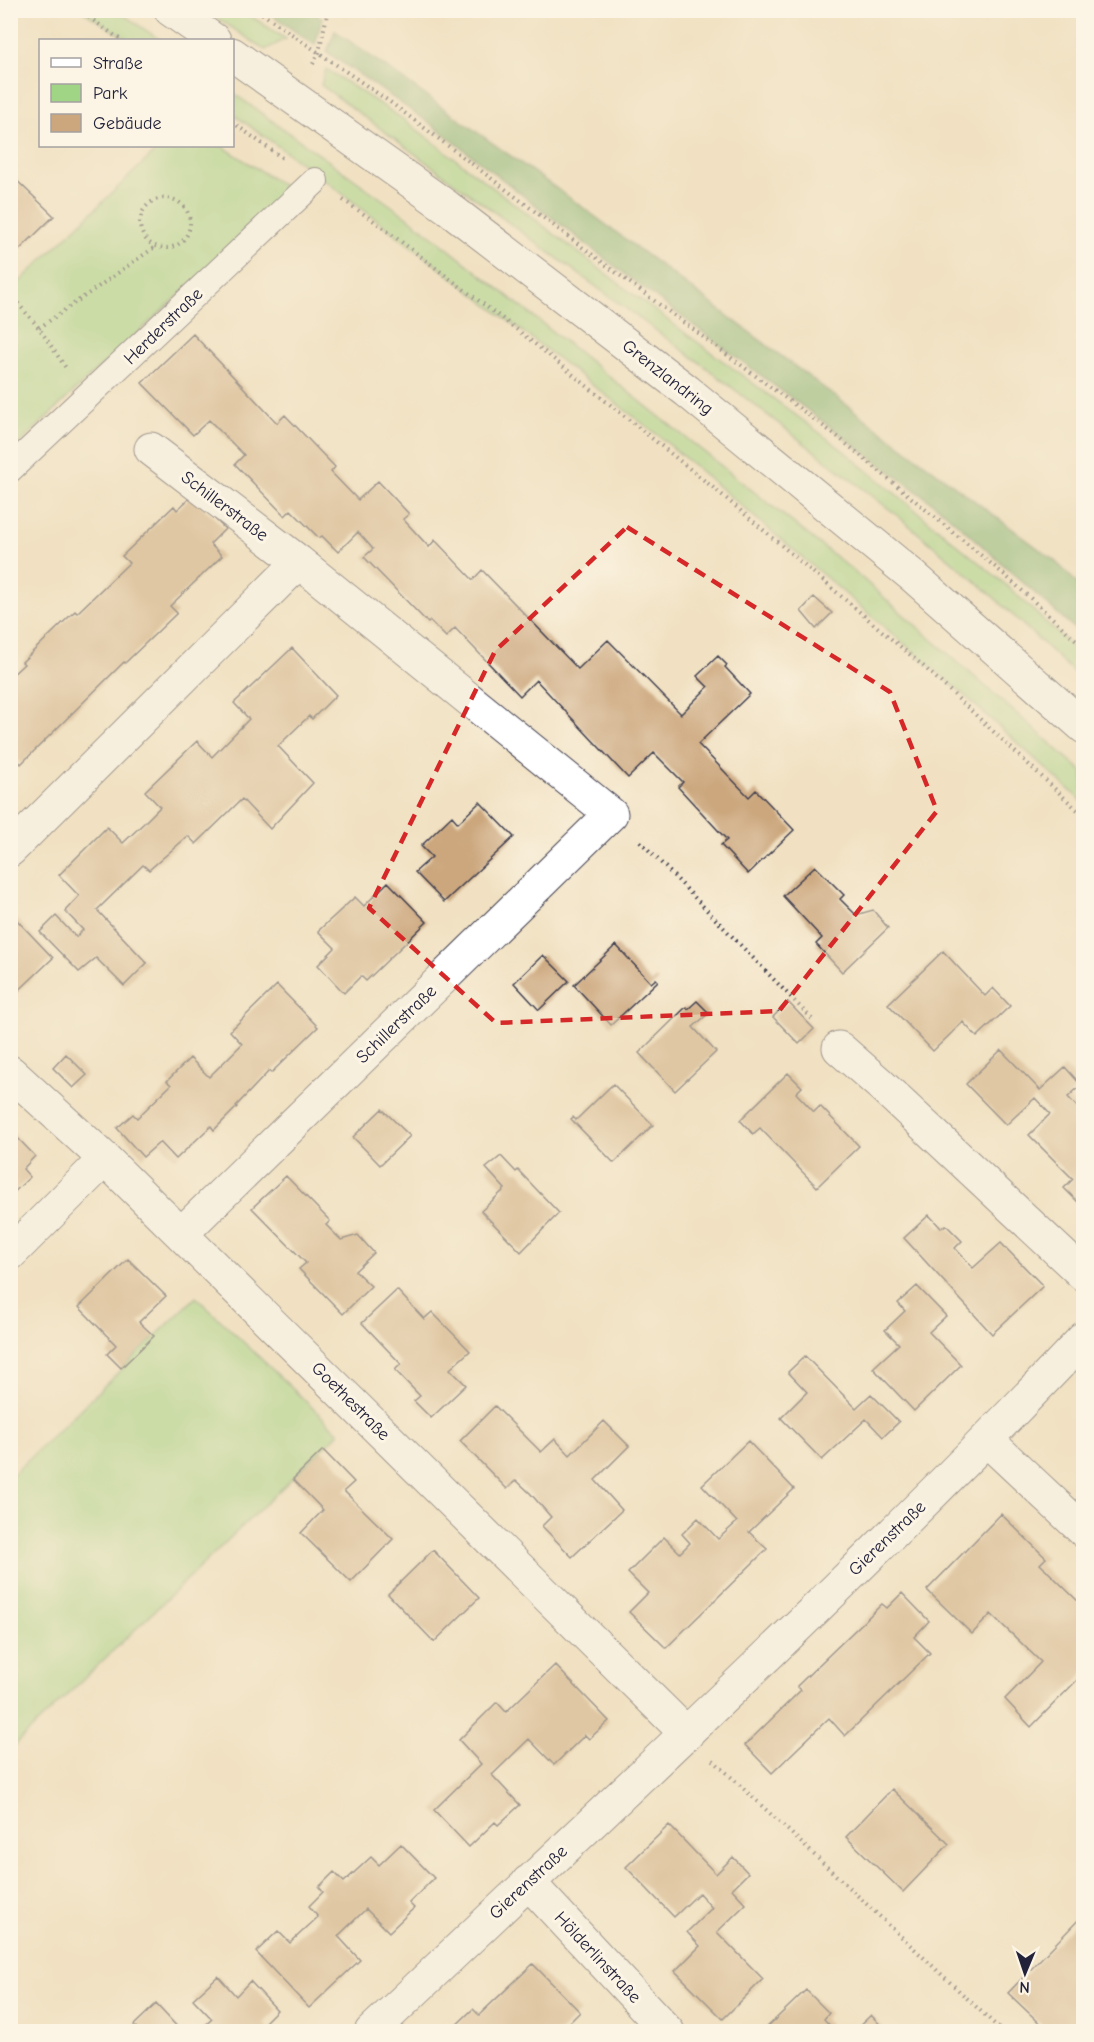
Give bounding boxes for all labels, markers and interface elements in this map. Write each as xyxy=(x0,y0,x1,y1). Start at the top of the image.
legend xyxy=(39,39,234,147)
text: Straße xyxy=(93,53,143,74)
text: Park xyxy=(93,83,128,104)
text: Gebäude xyxy=(93,113,162,134)
street label: Herderstraße xyxy=(120,284,207,369)
street label: Grenzlandring xyxy=(618,335,717,420)
street label: Schillerstraße xyxy=(177,467,272,546)
street label: Schillerstraße xyxy=(352,981,441,1068)
street label: Goethestraße xyxy=(307,1358,394,1445)
street label: Gierenstraße xyxy=(844,1496,930,1580)
street label: Gierenstraße xyxy=(485,1841,572,1924)
street label: Hölderlinstraße xyxy=(550,1907,645,2007)
north arrow xyxy=(995,1943,1055,2003)
text: N xyxy=(1019,1978,1030,1996)

